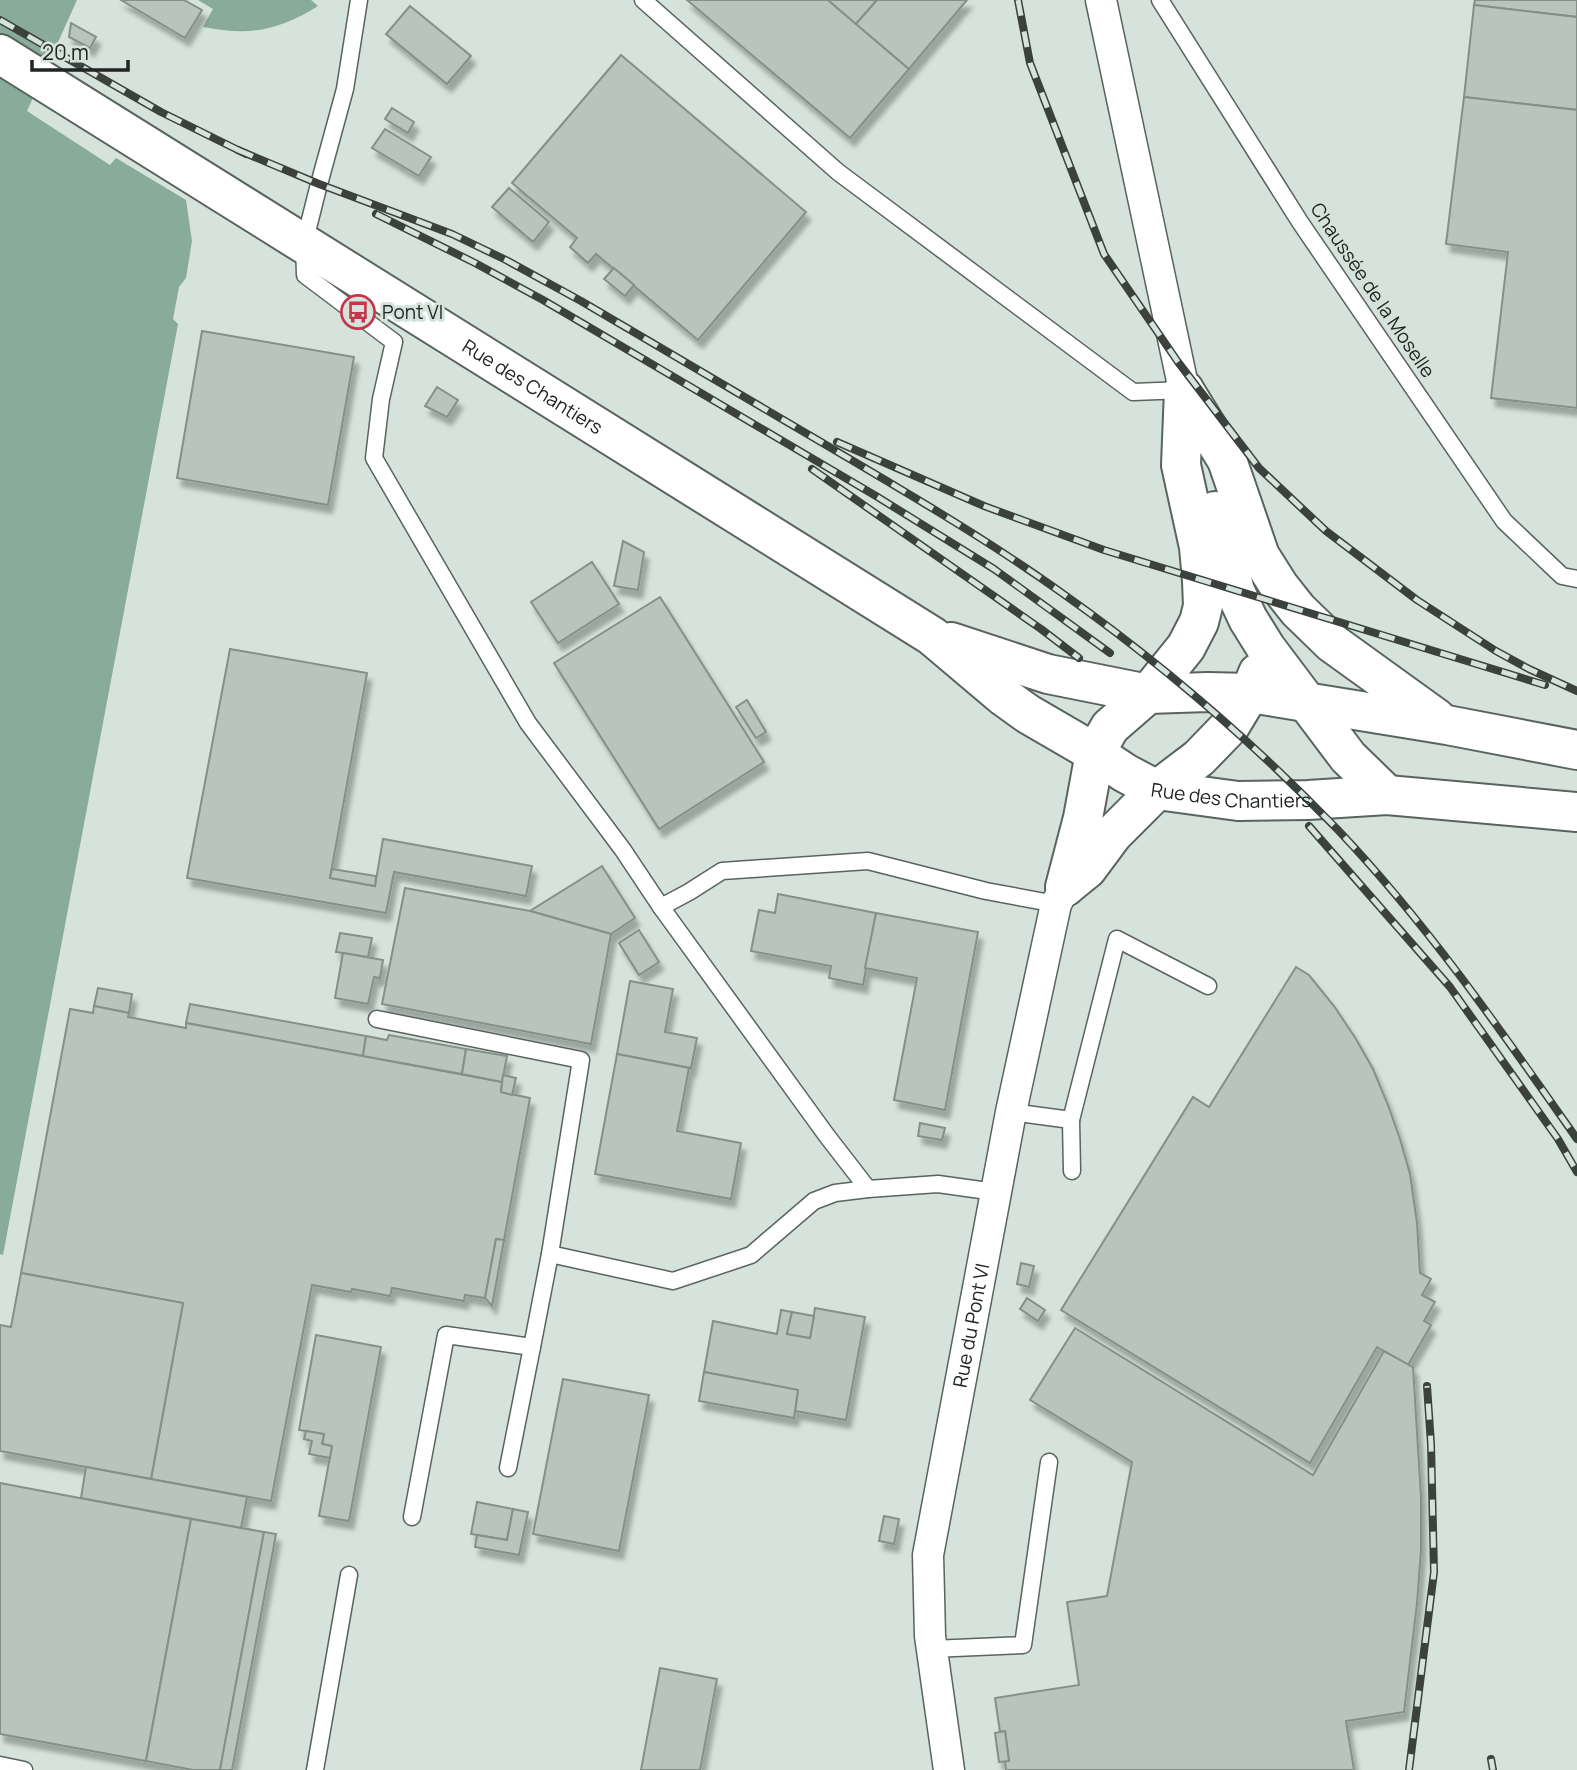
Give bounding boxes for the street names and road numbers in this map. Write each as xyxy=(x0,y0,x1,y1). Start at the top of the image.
street label: Chaussée de la Moselle xyxy=(1305,197,1441,383)
street label: Rue des Chantiers xyxy=(458,333,608,440)
street label: Rue des Chantiers xyxy=(1150,776,1311,814)
street label: Rue du Pont VI xyxy=(947,1261,995,1390)

